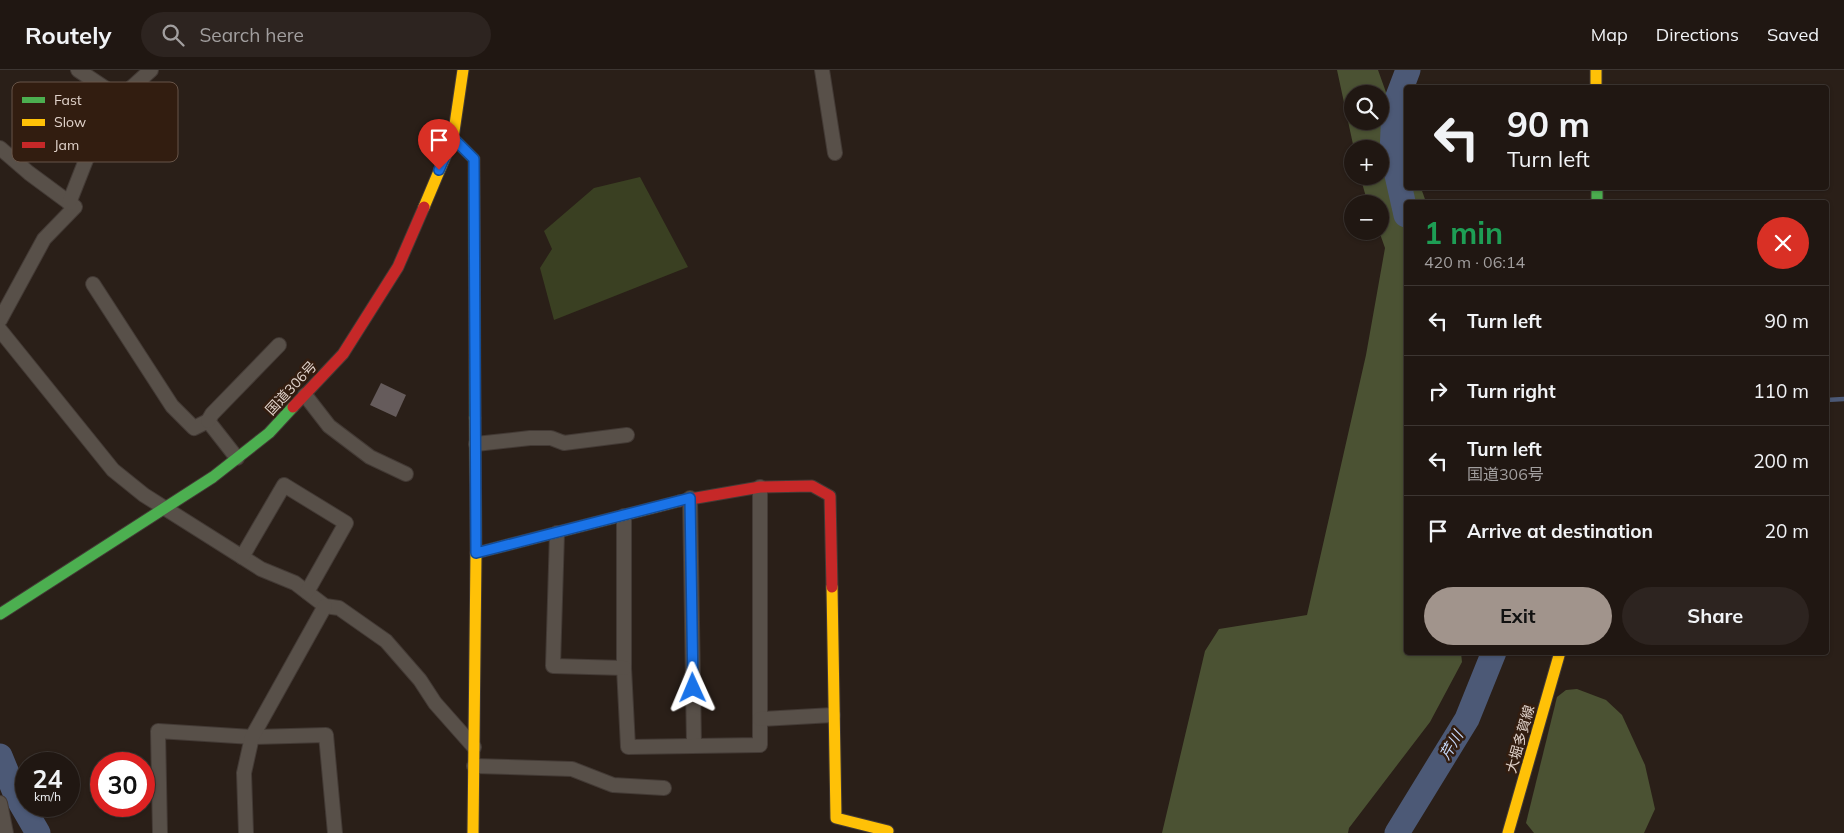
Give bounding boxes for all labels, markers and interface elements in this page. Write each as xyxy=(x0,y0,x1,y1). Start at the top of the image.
search box xyxy=(141,12,491,57)
text: Routely xyxy=(25,20,111,50)
icon: search xyxy=(159,21,187,49)
text: Search here xyxy=(199,23,304,47)
text: Map xyxy=(1591,23,1628,46)
text: Directions xyxy=(1656,23,1739,46)
text: Saved xyxy=(1767,23,1819,46)
legend xyxy=(12,82,178,162)
map controls xyxy=(1344,85,1389,240)
button: search xyxy=(1344,85,1389,130)
text: Fast xyxy=(54,91,82,109)
text: 90 m xyxy=(1507,102,1590,146)
icon: left xyxy=(1424,105,1489,170)
text: Slow xyxy=(54,113,86,131)
pin xyxy=(418,119,460,170)
icon: arrive xyxy=(425,126,453,154)
text: Jam xyxy=(54,136,79,154)
button: + xyxy=(1344,140,1389,185)
text: Turn left xyxy=(1507,145,1590,173)
button: − xyxy=(1344,195,1389,240)
text: 1 min xyxy=(1424,214,1503,252)
button: close xyxy=(1757,217,1809,269)
text: 420 m · 06:14 xyxy=(1424,252,1525,272)
icon: left xyxy=(1424,307,1452,335)
text: Turn left xyxy=(1467,309,1542,333)
text: 90 m xyxy=(1765,309,1809,333)
street label: 国道306号 xyxy=(262,357,320,419)
icon: right xyxy=(1424,377,1452,405)
text: Turn right xyxy=(1467,379,1556,403)
text: 110 m xyxy=(1753,379,1809,403)
text: Turn left xyxy=(1467,437,1542,461)
icon: left xyxy=(1424,447,1452,475)
text: 200 m xyxy=(1753,449,1809,473)
text: 国道306号 xyxy=(1467,464,1544,484)
icon: arrive xyxy=(1424,517,1452,545)
text: Arrive at destination xyxy=(1467,519,1653,543)
text: 20 m xyxy=(1765,519,1809,543)
button: Exit xyxy=(1424,587,1612,645)
button: Share xyxy=(1622,587,1809,645)
position arrow xyxy=(666,661,718,713)
street label: 大堀多賀線 xyxy=(1502,703,1538,775)
water label: 芹川 xyxy=(1435,726,1468,763)
speed limit sign: 30 xyxy=(90,752,155,817)
text: 24 xyxy=(32,763,63,794)
text: km/h xyxy=(34,789,61,804)

